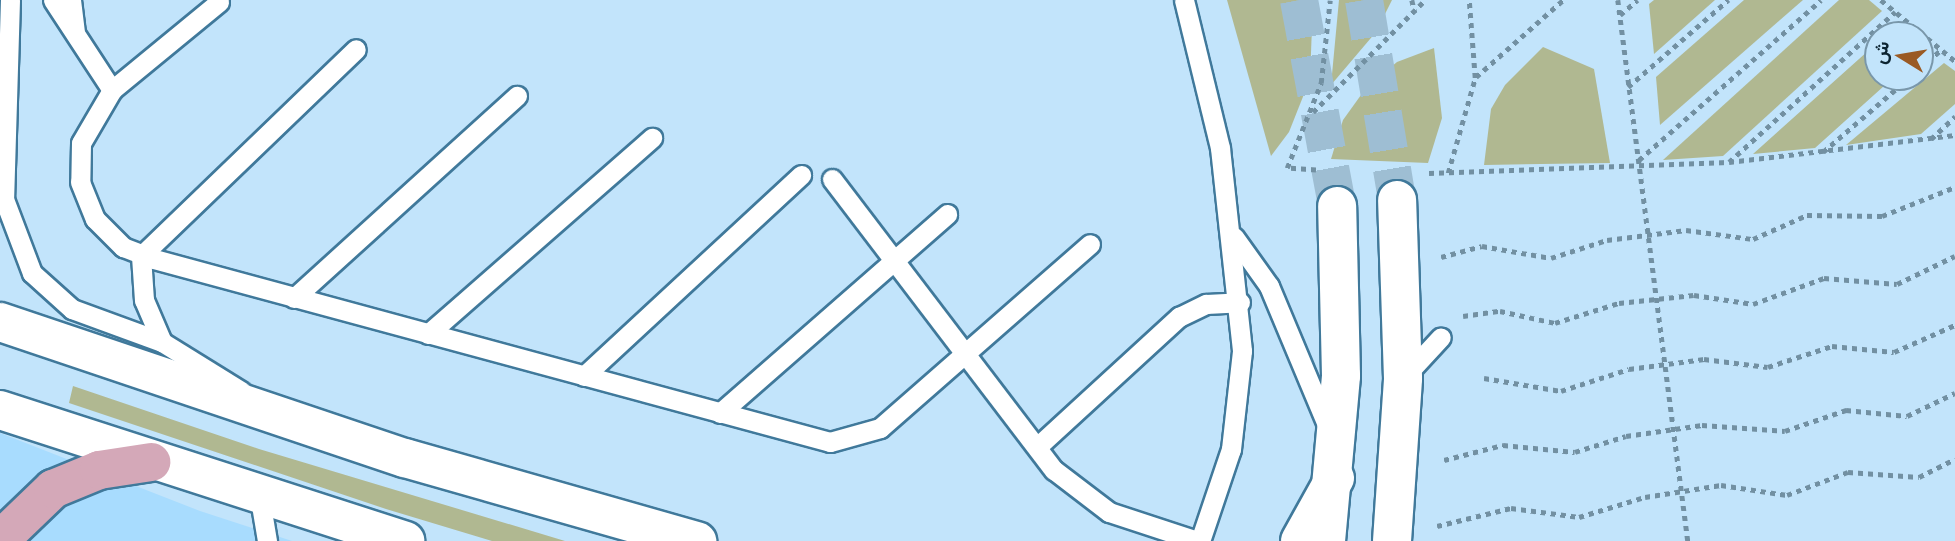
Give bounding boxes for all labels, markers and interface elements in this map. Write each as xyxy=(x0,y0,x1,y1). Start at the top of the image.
north arrow xyxy=(1864,21,1934,91)
text: ش xyxy=(1865,39,1895,66)

